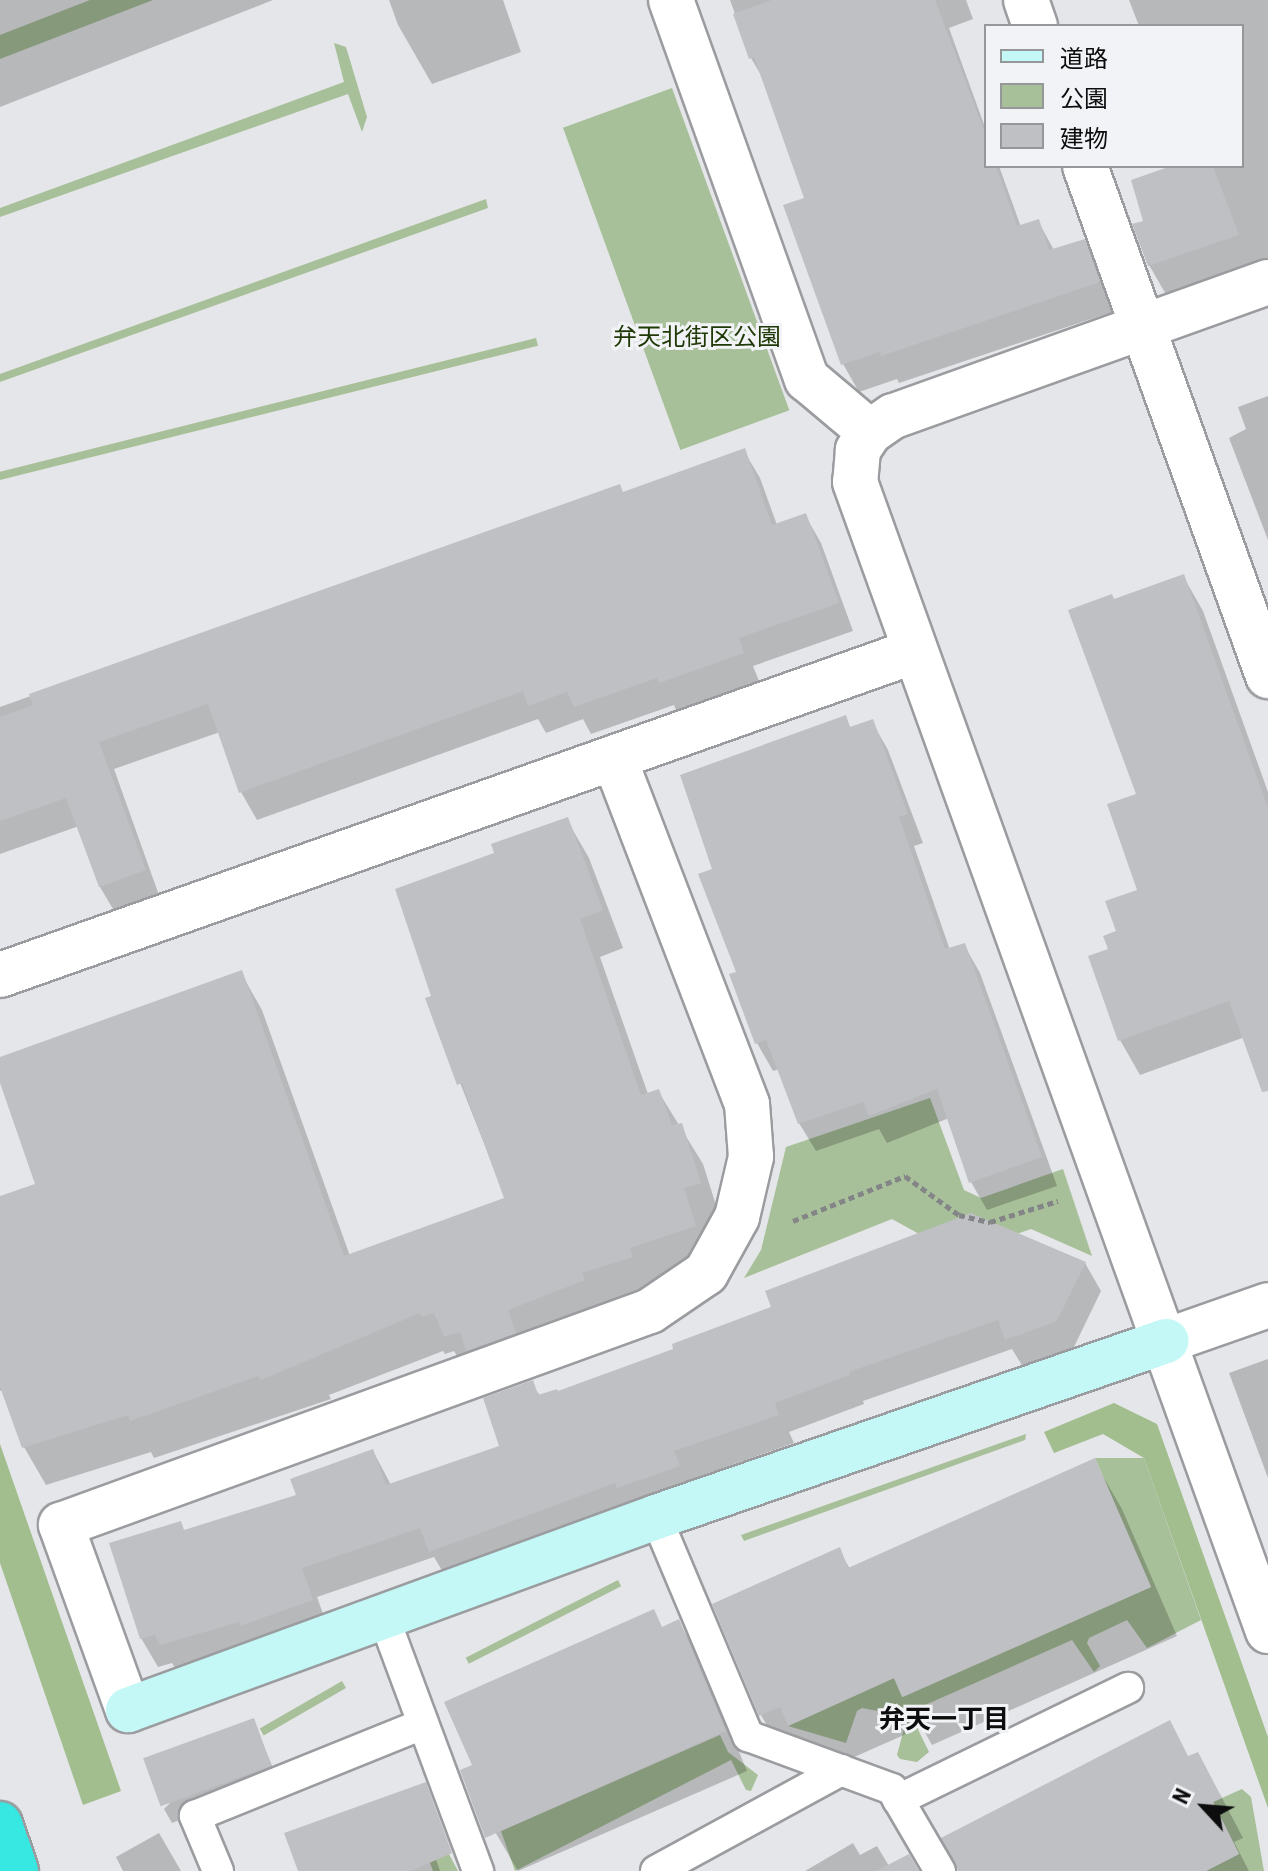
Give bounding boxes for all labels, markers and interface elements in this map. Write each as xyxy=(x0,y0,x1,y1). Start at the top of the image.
legend xyxy=(984,24,1244,168)
text: 道路 xyxy=(1060,45,1108,73)
text: 公園 xyxy=(1060,85,1108,113)
text: 建物 xyxy=(1060,125,1108,153)
park label: 弁天北街区公園 xyxy=(613,324,781,352)
district label: 弁天一丁目 xyxy=(879,1704,1009,1736)
north arrow xyxy=(1164,1767,1244,1847)
text: N xyxy=(1168,1785,1196,1808)

